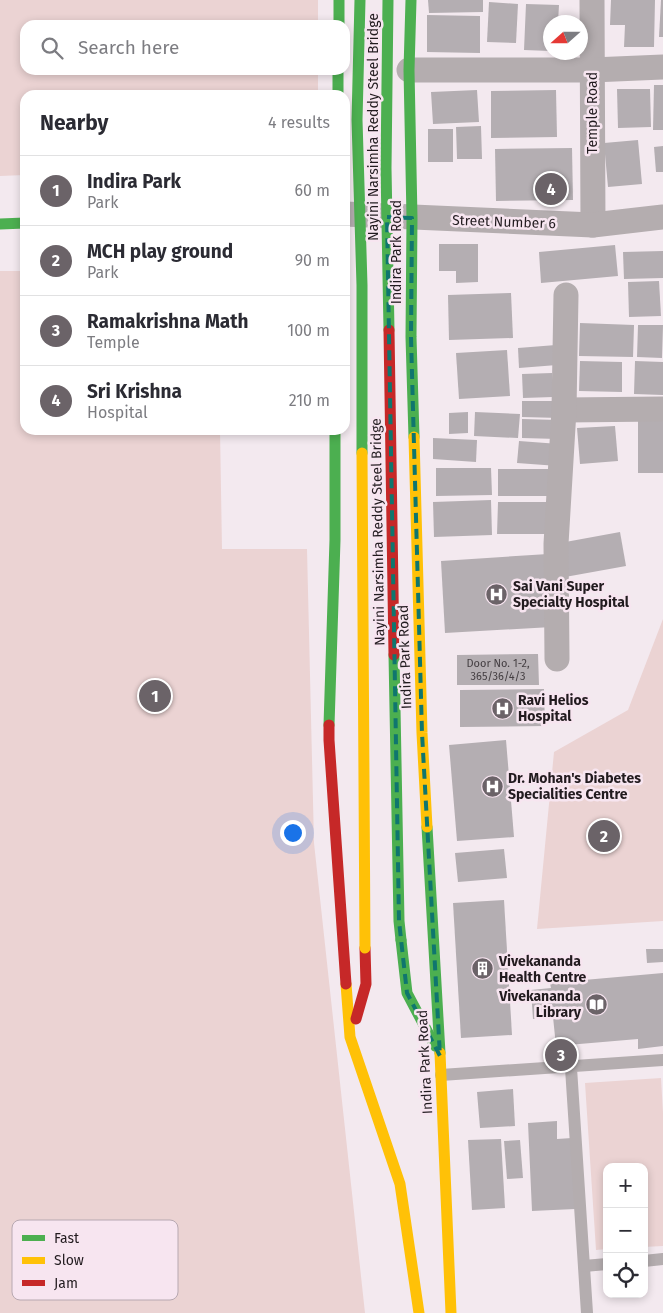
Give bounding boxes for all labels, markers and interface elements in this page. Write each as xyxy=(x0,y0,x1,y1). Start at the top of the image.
street label: Nayini Narsimha Reddy Steel Bridge xyxy=(365,13,382,241)
north arrow xyxy=(543,15,588,60)
search box xyxy=(20,20,350,75)
icon: search xyxy=(38,34,66,62)
text: Search here xyxy=(78,36,179,59)
street label: Temple Road xyxy=(584,72,601,154)
text: Nearby xyxy=(40,110,108,136)
text: 4 results xyxy=(268,113,330,132)
text: Indira Park xyxy=(87,170,181,193)
pin: 4 xyxy=(535,170,567,208)
text: 1 xyxy=(52,181,60,200)
text: 60 m xyxy=(295,181,330,200)
text: Park xyxy=(87,193,119,212)
street label: Indira Park Road xyxy=(388,200,405,304)
street label: Street Number 6 xyxy=(452,212,556,232)
text: MCH play ground xyxy=(87,240,233,263)
text: 2 xyxy=(52,251,60,270)
text: 90 m xyxy=(295,251,330,270)
text: Park xyxy=(87,263,119,282)
text: Ramakrishna Math xyxy=(87,310,249,333)
text: 3 xyxy=(52,321,60,340)
text: 100 m xyxy=(287,321,330,340)
text: Temple xyxy=(87,333,140,352)
text: Sri Krishna xyxy=(87,380,182,403)
text: 4 xyxy=(51,391,61,410)
text: 210 m xyxy=(289,391,330,410)
text: Hospital xyxy=(87,403,148,422)
street label: Nayini Narsimha Reddy Steel Bridge xyxy=(368,418,388,646)
place label: Sai Vani Super Specialty Hospital xyxy=(513,578,630,611)
hospital icon: Sai Vani Super Specialty Hospital xyxy=(485,582,509,606)
street label: Indira Park Road xyxy=(395,605,415,709)
house number: Door No. 1-2, 365/36/4/3 xyxy=(466,657,530,683)
pin: 1 xyxy=(139,677,171,715)
place label: Ravi Helios Hospital xyxy=(518,692,589,725)
hospital icon: Ravi Helios Hospital xyxy=(490,696,514,720)
place label: Dr. Mohan's Diabetes Specialities Centre xyxy=(508,770,641,803)
hospital icon: Dr. Mohan's Diabetes Specialities Centre xyxy=(480,774,504,798)
pin: 2 xyxy=(588,817,620,855)
your location xyxy=(280,820,306,846)
place label: Vivekananda Health Centre xyxy=(498,953,587,986)
building icon: Vivekananda Health Centre xyxy=(471,957,495,981)
place label: Vivekananda Library xyxy=(498,988,582,1021)
library icon: Vivekananda Library xyxy=(585,992,609,1016)
street label: Indira Park Road xyxy=(414,1009,436,1115)
pin: 3 xyxy=(545,1036,577,1074)
map controls xyxy=(603,1163,648,1298)
button: + xyxy=(603,1163,648,1208)
button: − xyxy=(603,1208,648,1253)
legend xyxy=(12,1220,178,1300)
text: Fast xyxy=(54,1230,80,1247)
text: Slow xyxy=(54,1252,84,1269)
button: locate xyxy=(603,1253,648,1298)
text: Jam xyxy=(54,1275,78,1292)

